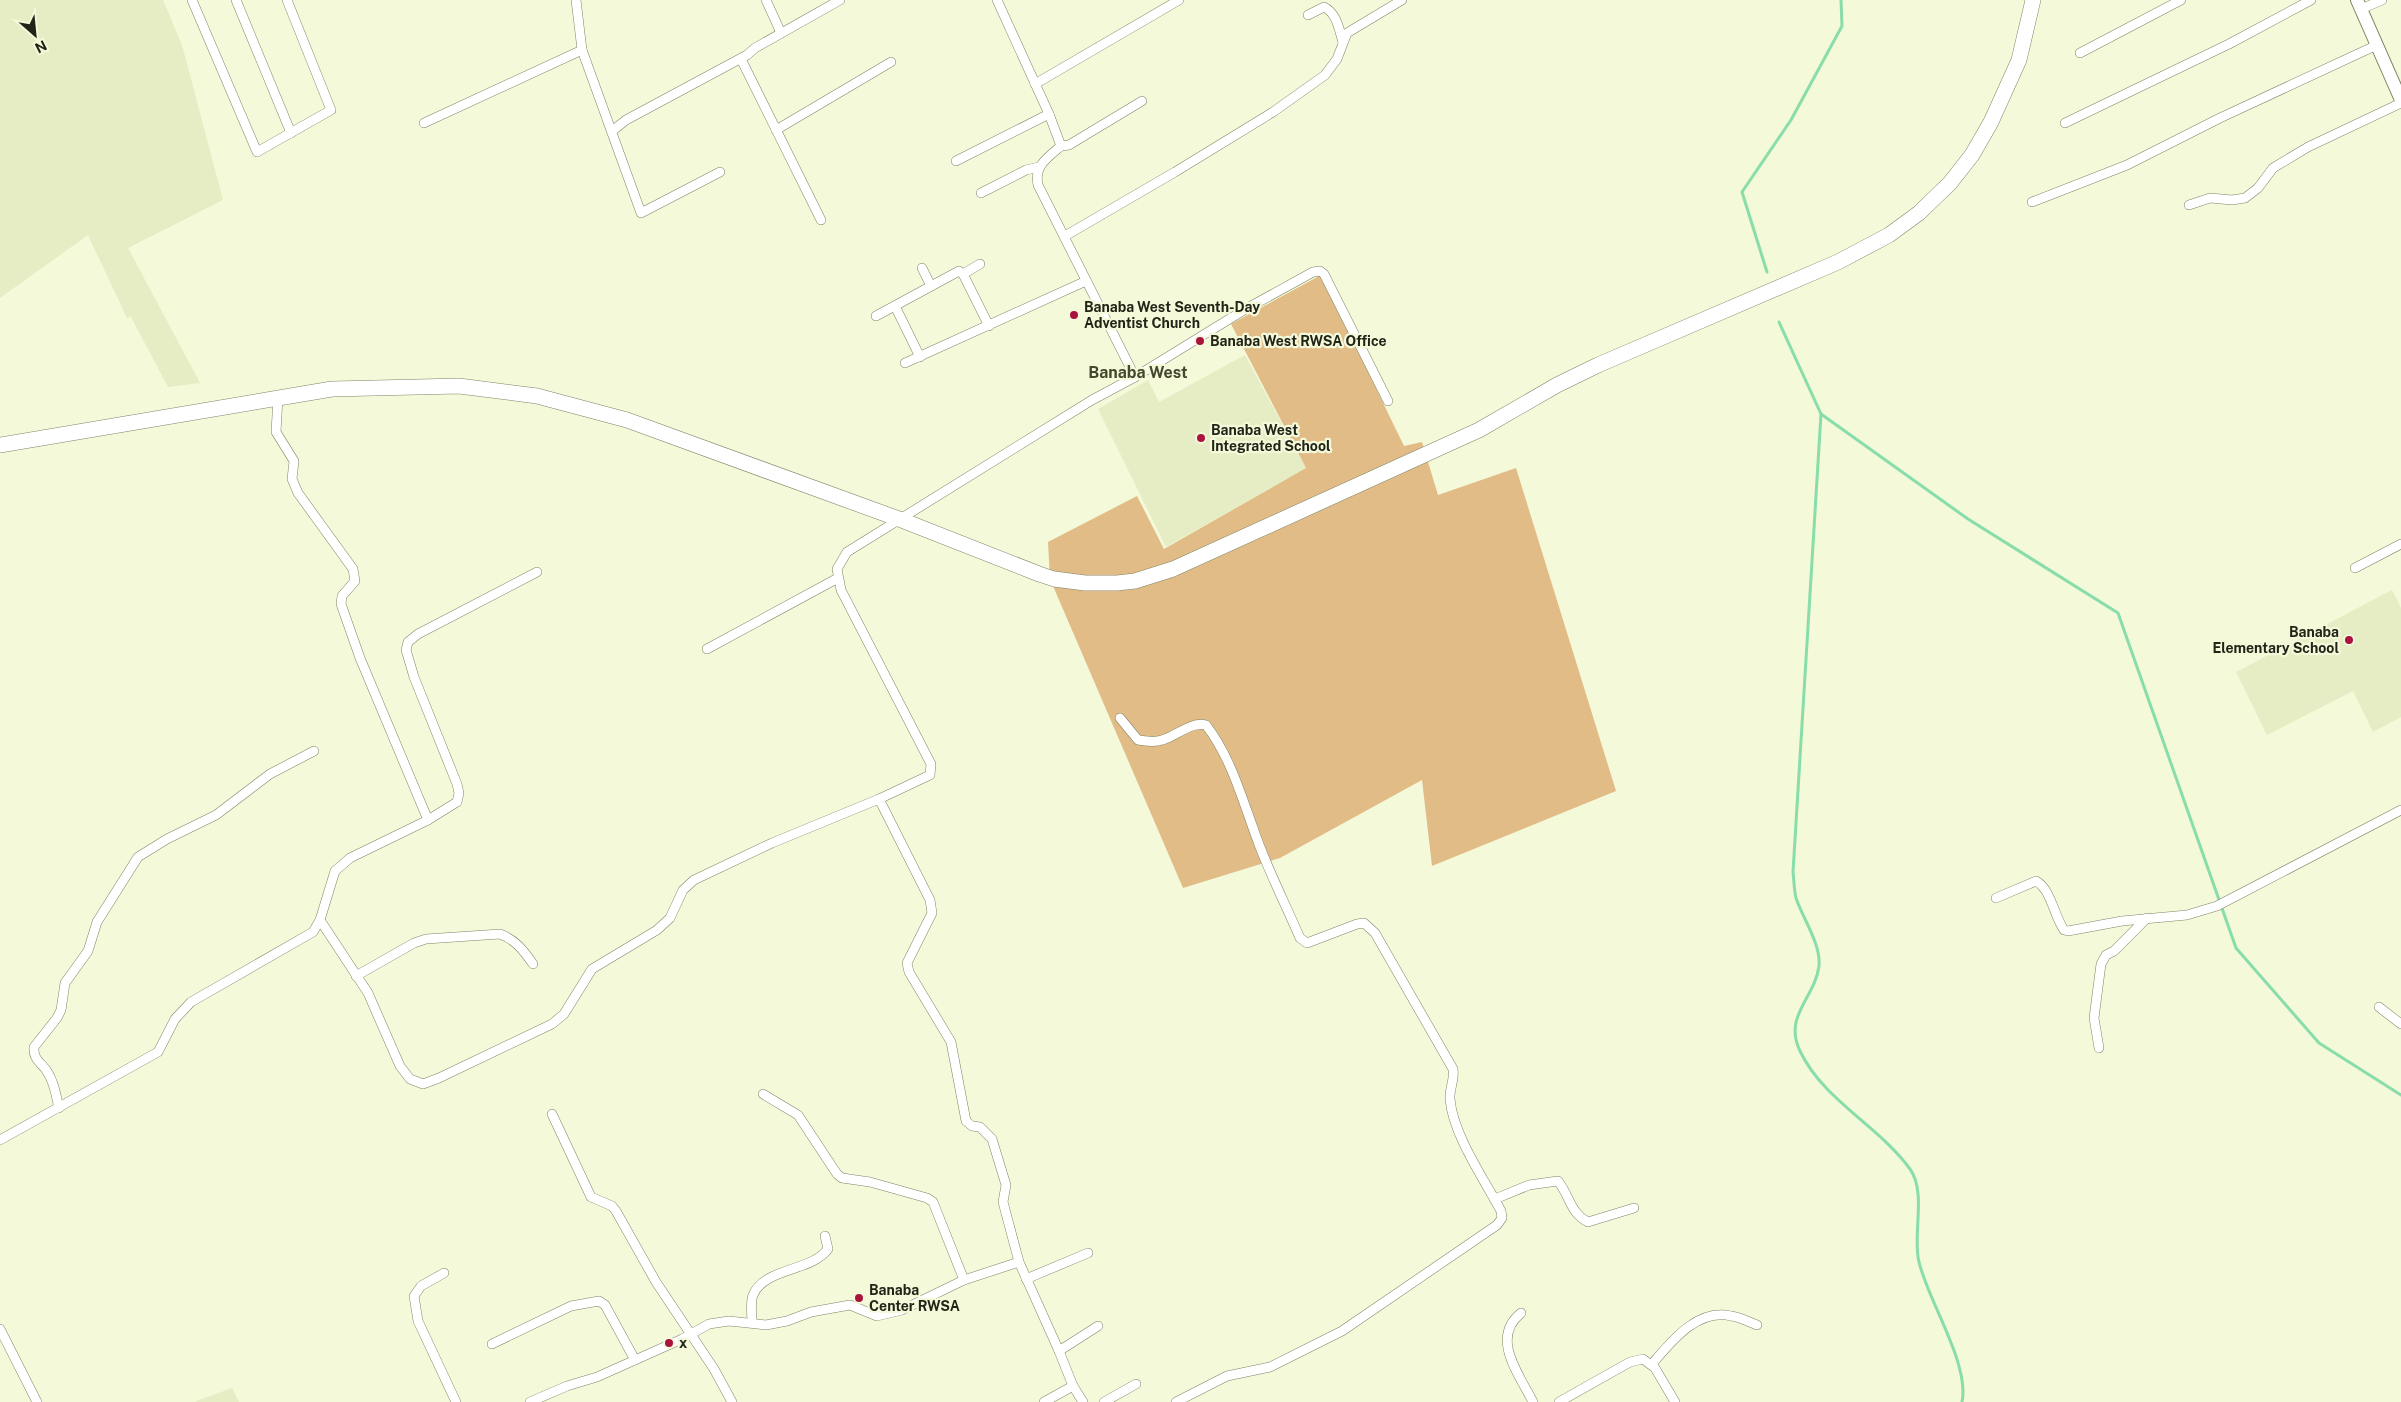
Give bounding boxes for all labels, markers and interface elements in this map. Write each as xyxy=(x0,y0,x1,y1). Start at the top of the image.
north arrow xyxy=(10,10,60,60)
text: N xyxy=(32,37,49,56)
place label: Banaba West Seventh-Day Adventist Church xyxy=(1084,299,1260,331)
marker: Banaba West Seventh-Day Adventist Church xyxy=(1068,309,1080,321)
place label: Banaba West RWSA Office xyxy=(1210,333,1387,349)
marker: Banaba West RWSA Office xyxy=(1194,335,1206,347)
district label: Banaba West xyxy=(1088,363,1188,382)
place label: Banaba West Integrated School xyxy=(1211,422,1331,454)
marker: Banaba West Integrated School xyxy=(1195,432,1207,444)
place label: Banaba Elementary School xyxy=(2212,624,2339,656)
marker: Banaba Elementary School xyxy=(2343,634,2355,646)
place label: Banaba Center RWSA xyxy=(869,1282,960,1314)
marker: Banaba Center RWSA xyxy=(853,1292,865,1304)
place label: x xyxy=(679,1335,687,1351)
marker: x xyxy=(663,1337,675,1349)

